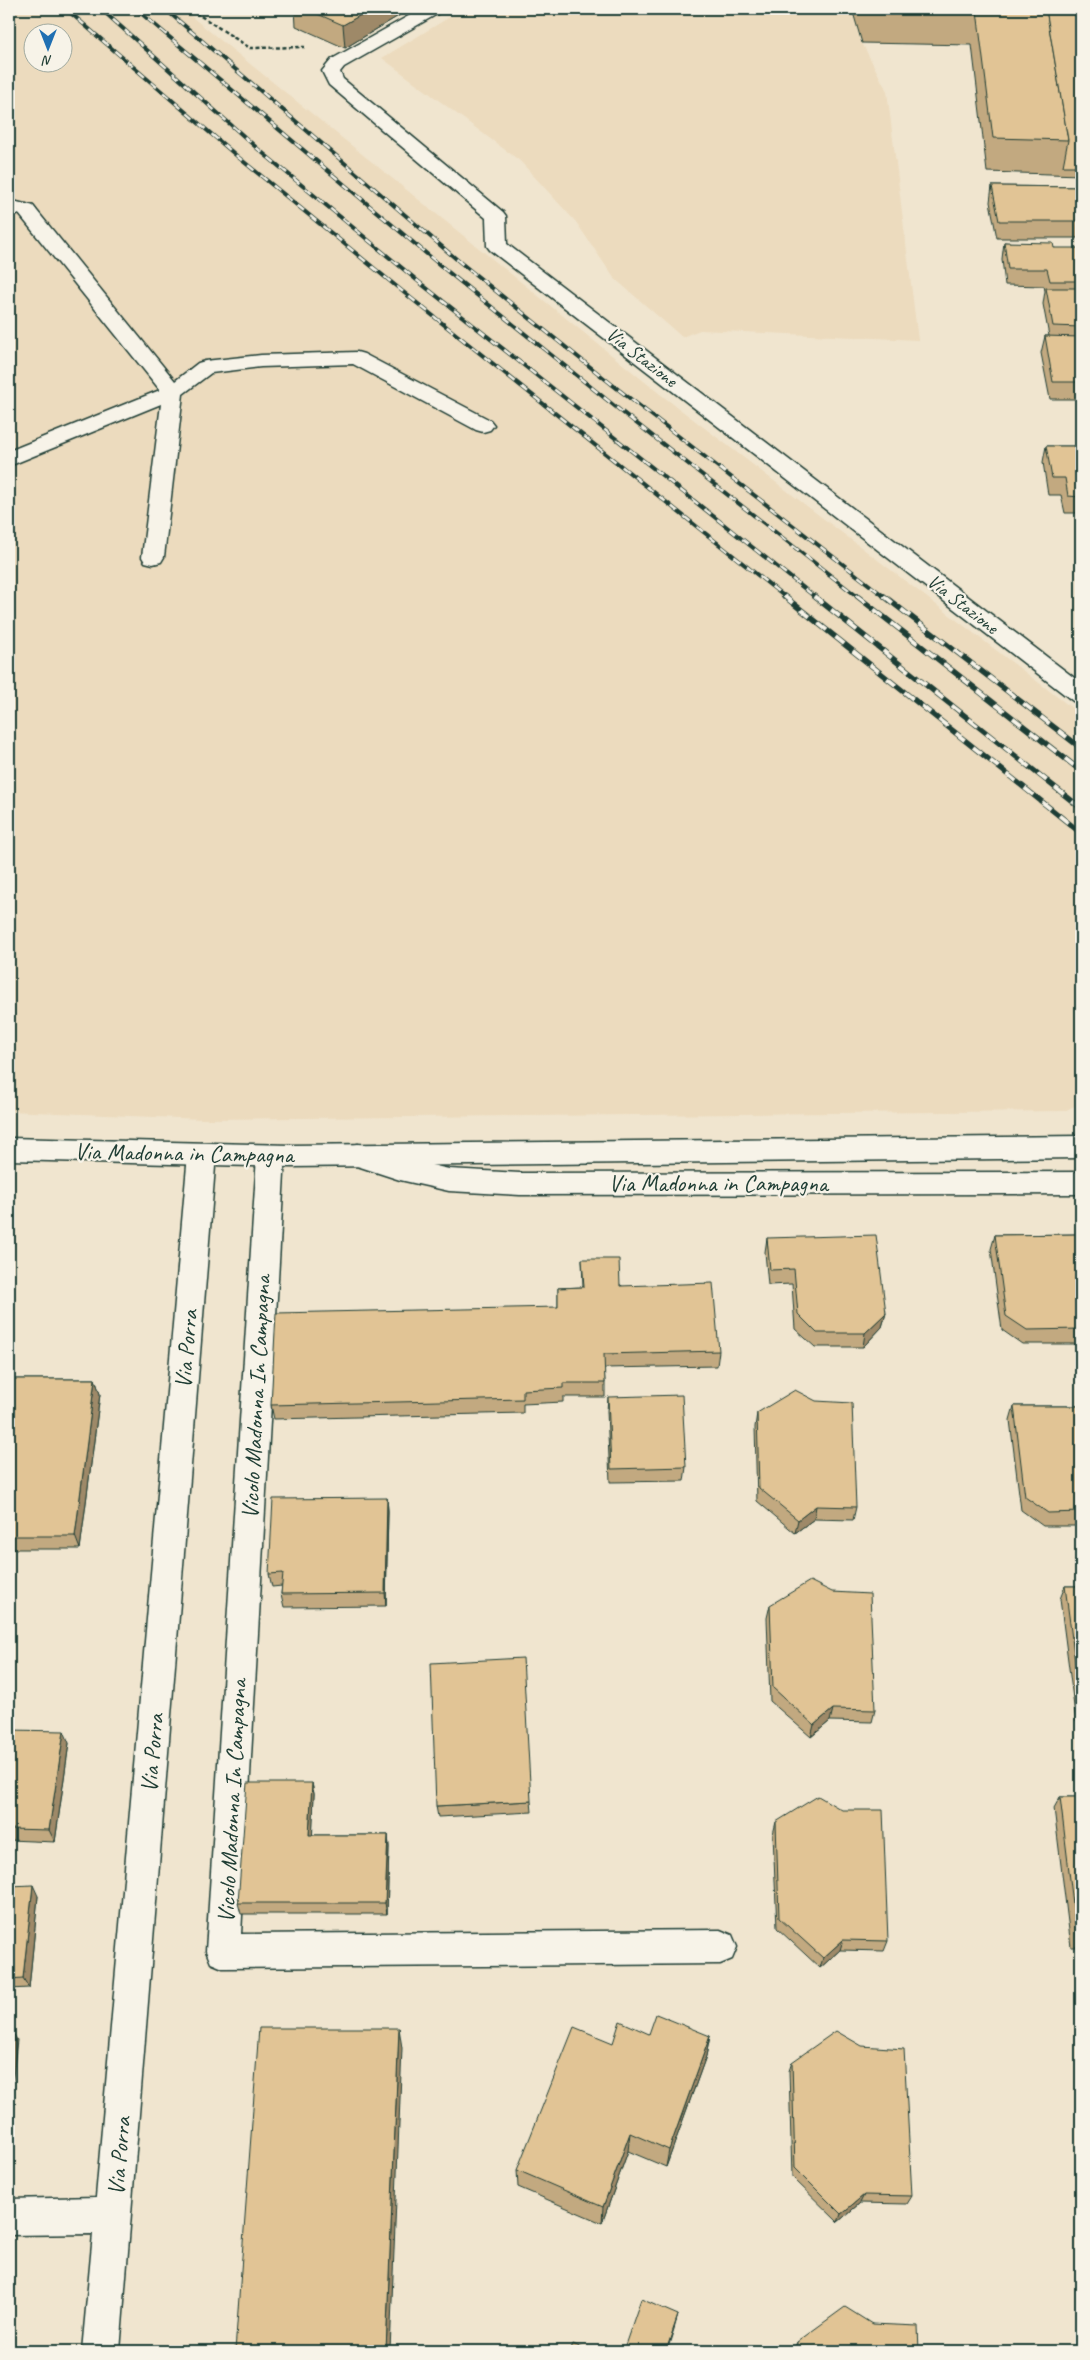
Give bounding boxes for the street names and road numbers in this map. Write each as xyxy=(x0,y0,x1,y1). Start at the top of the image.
street label: Via Stazione xyxy=(601,321,684,393)
street label: Via Stazione xyxy=(922,568,1005,640)
street label: Via Madonna in Campagna xyxy=(74,1136,296,1170)
street label: Via Madonna in Campagna xyxy=(608,1168,830,1198)
street label: Vicolo Madonna In Campagna xyxy=(235,1272,277,1520)
street label: Via Porra xyxy=(168,1307,205,1390)
street label: Vicolo Madonna In Campagna xyxy=(211,1676,253,1924)
street label: Via Porra xyxy=(134,1711,171,1794)
street label: Via Porra xyxy=(101,2114,138,2197)

